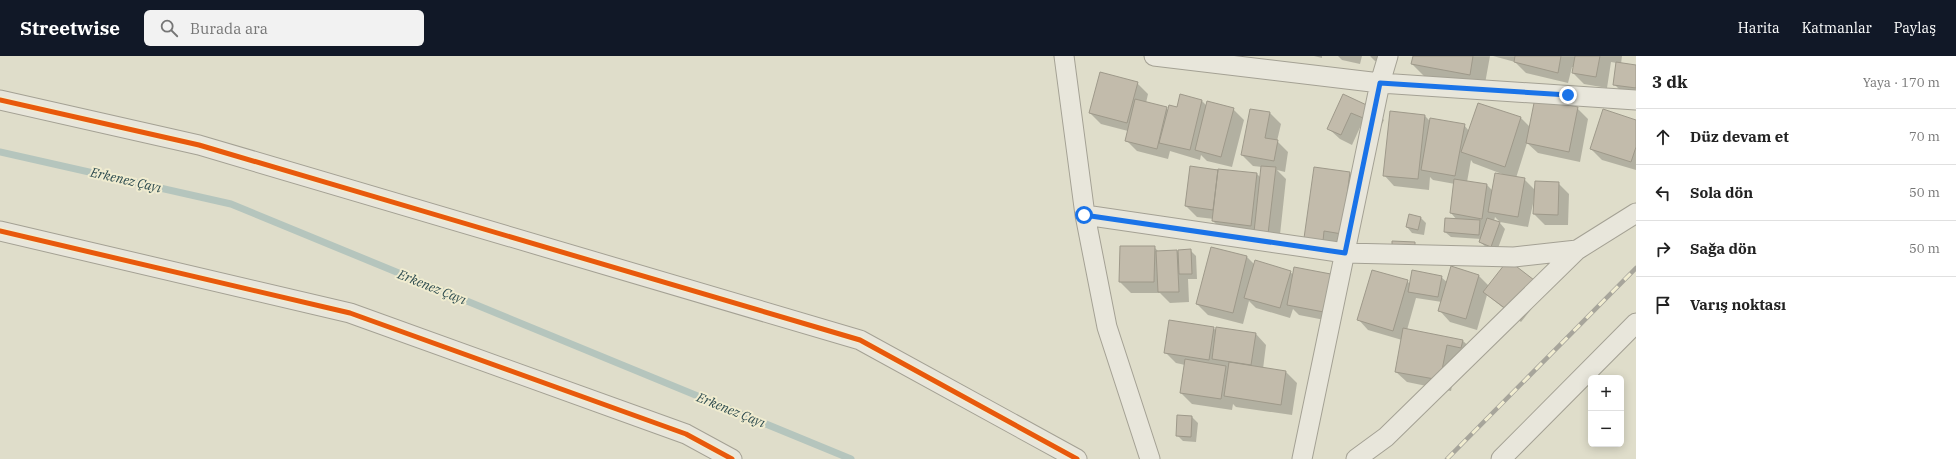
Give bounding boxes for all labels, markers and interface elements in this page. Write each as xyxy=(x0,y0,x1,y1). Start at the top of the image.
search box xyxy=(144,10,424,46)
text: Streetwise xyxy=(20,16,120,40)
icon: search xyxy=(158,17,180,39)
text: Burada ara xyxy=(190,19,268,38)
text: Harita xyxy=(1738,19,1780,37)
text: Katmanlar xyxy=(1802,19,1872,37)
text: Paylaş xyxy=(1894,19,1936,37)
text: 3 dk xyxy=(1652,71,1687,93)
text: Yaya · 170 m xyxy=(1863,74,1940,91)
route end xyxy=(1559,86,1577,104)
icon: ahead xyxy=(1652,126,1674,148)
text: Düz devam et xyxy=(1690,127,1789,146)
text: 70 m xyxy=(1909,128,1940,145)
water label: Erkenez Çayı xyxy=(88,163,163,196)
icon: left xyxy=(1652,182,1674,204)
text: Sola dön xyxy=(1690,183,1753,202)
text: 50 m xyxy=(1909,184,1940,201)
route start xyxy=(1075,206,1093,224)
icon: right xyxy=(1652,238,1674,260)
text: Sağa dön xyxy=(1690,239,1757,258)
text: 50 m xyxy=(1909,240,1940,257)
water label: Erkenez Çayı xyxy=(394,265,469,308)
icon: arrive xyxy=(1652,294,1674,316)
text: Varış noktası xyxy=(1690,295,1786,314)
map controls xyxy=(1588,375,1624,447)
button: + xyxy=(1588,375,1624,411)
water label: Erkenez Çayı xyxy=(693,388,768,431)
button: − xyxy=(1588,411,1624,447)

